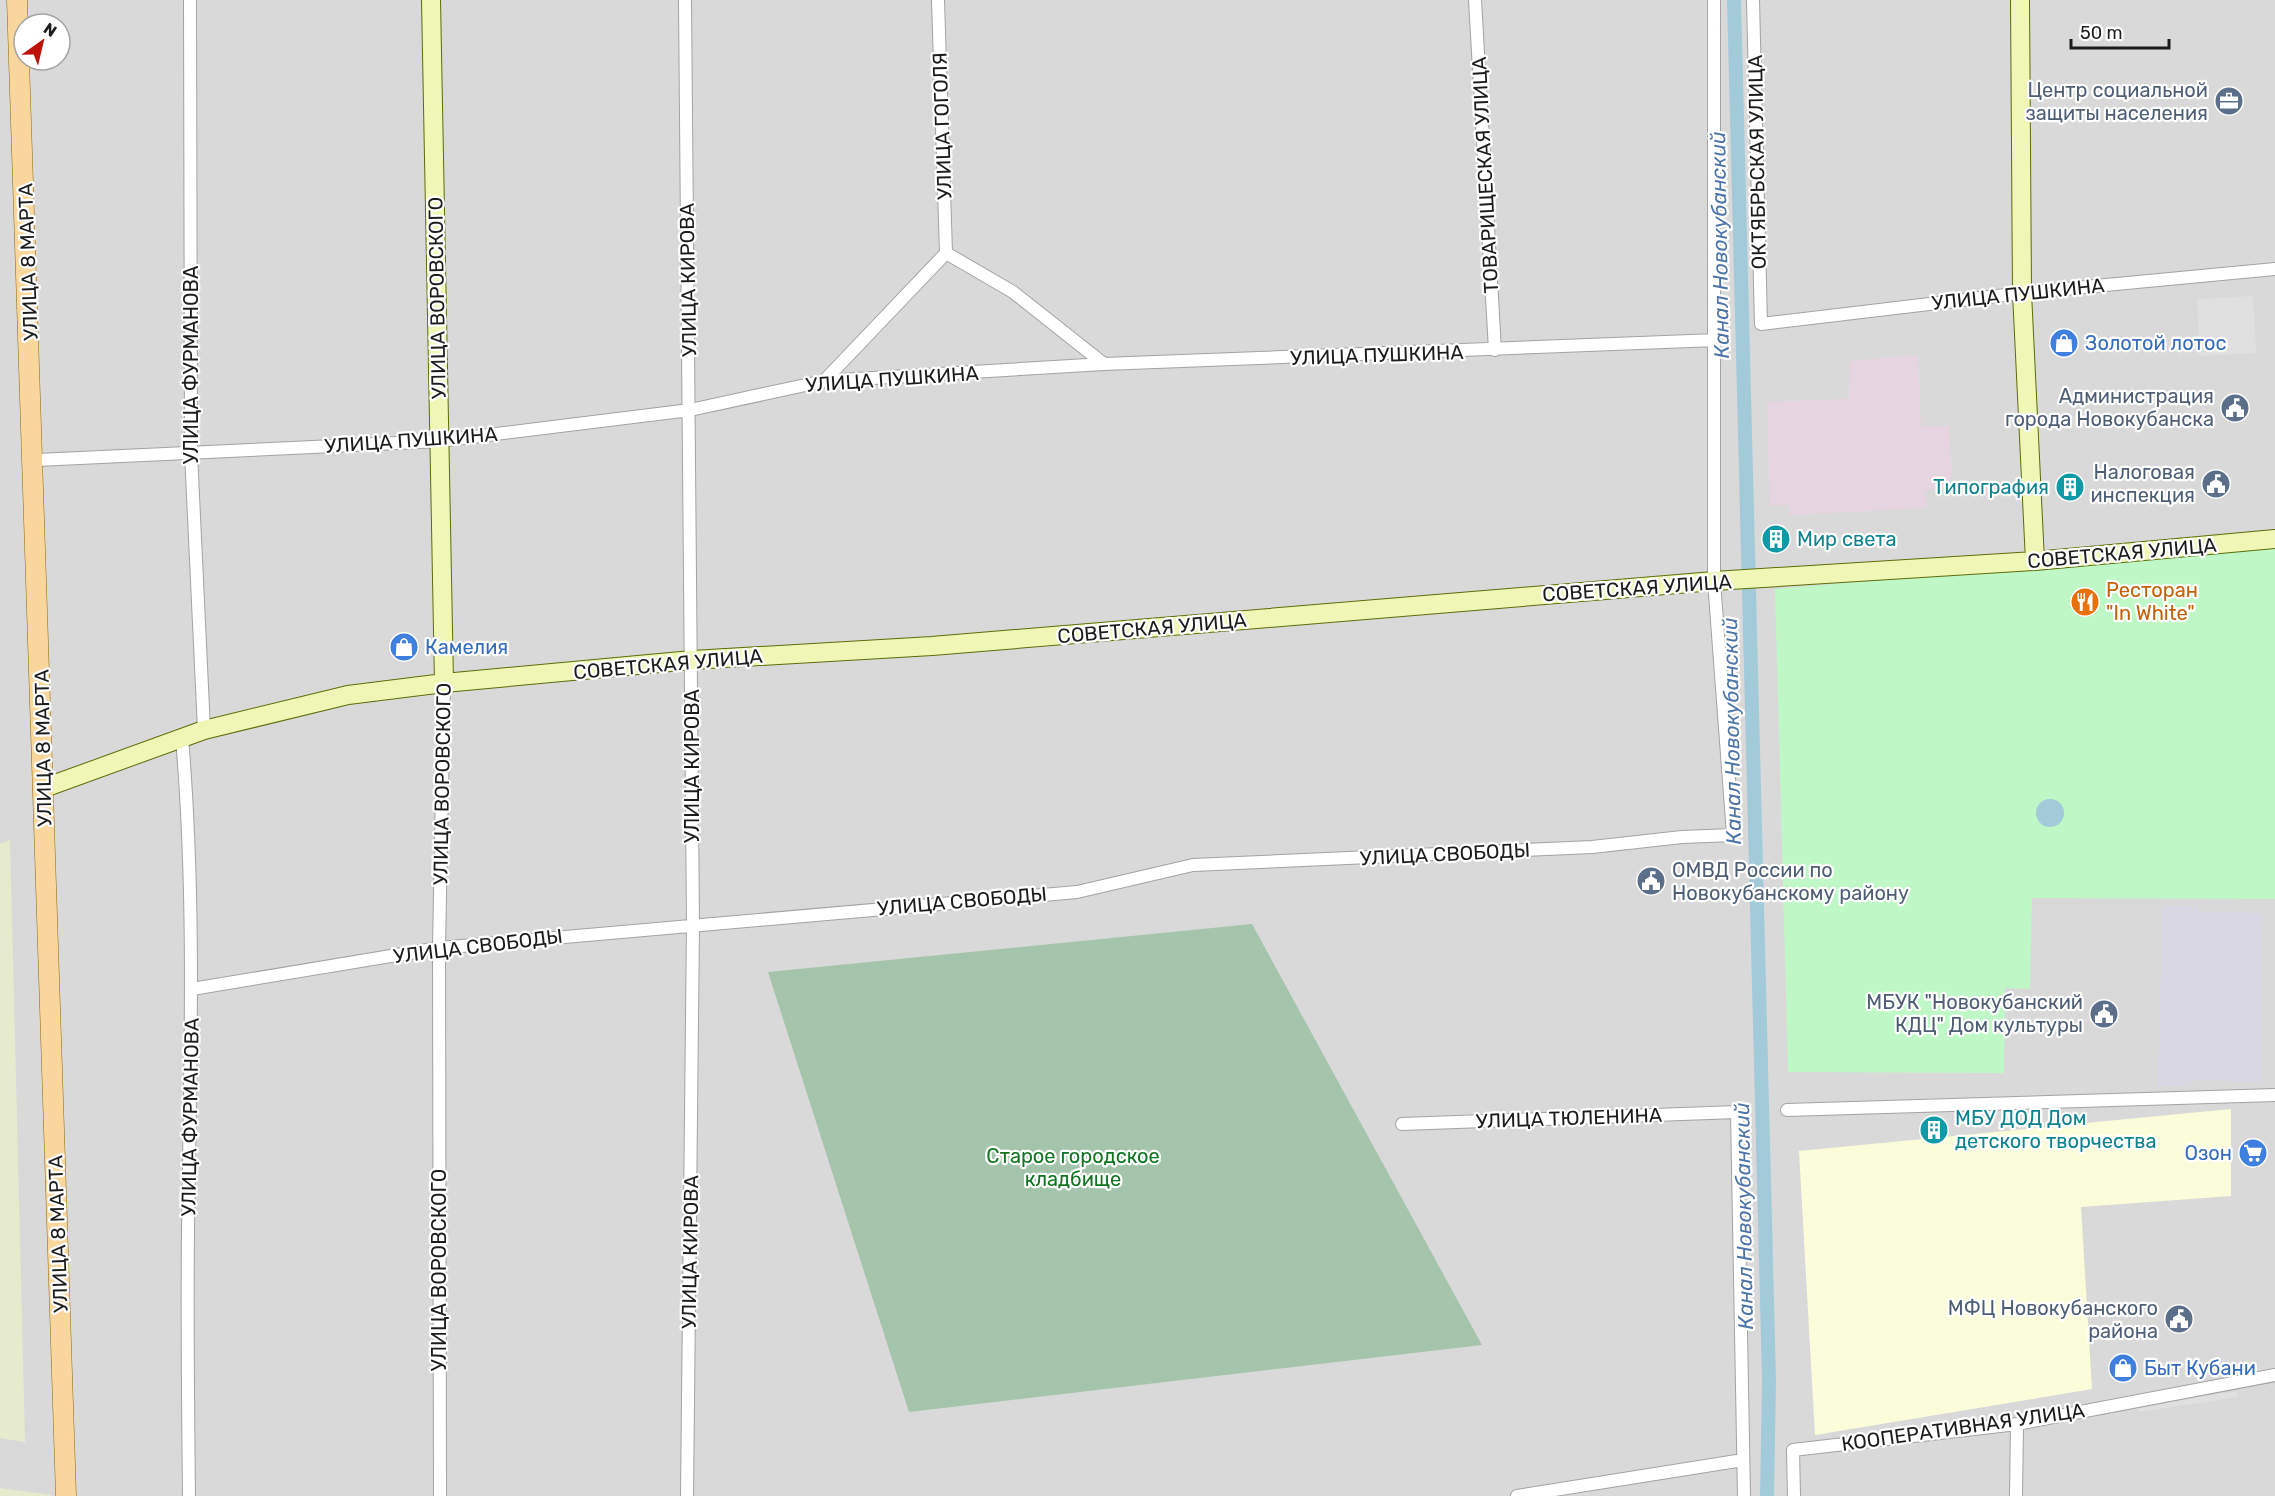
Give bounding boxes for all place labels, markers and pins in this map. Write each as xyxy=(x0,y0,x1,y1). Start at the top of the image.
place label: Центр социальной защиты населения xyxy=(2026,78,2208,125)
office icon: Центр социальной защиты населения xyxy=(2213,85,2245,117)
shop icon: Золотой лотос xyxy=(2048,327,2080,359)
place label: Золотой лотос xyxy=(2085,331,2226,355)
place label: Администрация города Новокубанска xyxy=(2005,384,2214,431)
public building icon: Администрация города Новокубанска xyxy=(2219,392,2251,424)
place label: Налоговая инспекция xyxy=(2090,460,2195,507)
public building icon: Налоговая инспекция xyxy=(2200,468,2232,500)
building icon: Типография xyxy=(2054,471,2086,503)
place label: Типография xyxy=(1933,475,2049,499)
building icon: Мир света xyxy=(1760,523,1792,555)
place label: Мир света xyxy=(1797,527,1897,551)
place label: Ресторан "In White" xyxy=(2106,578,2198,625)
restaurant icon: Ресторан "In White" xyxy=(2069,586,2101,618)
shop icon: Камелия xyxy=(388,631,420,663)
place label: Камелия xyxy=(425,635,508,659)
place label: ОМВД России по Новокубанскому району xyxy=(1672,858,1909,905)
public building icon: ОМВД России по Новокубанскому району xyxy=(1635,865,1667,897)
place label: МБУК "Новокубанский КДЦ" Дом культуры xyxy=(1866,990,2083,1037)
public building icon: МБУК "Новокубанский КДЦ" Дом культуры xyxy=(2088,998,2120,1030)
place label: МБУ ДОД Дом детского творчества xyxy=(1955,1106,2157,1153)
building icon: МБУ ДОД Дом детского творчества xyxy=(1918,1114,1950,1146)
supermarket icon: Озон xyxy=(2237,1137,2269,1169)
place label: Озон xyxy=(2185,1141,2232,1165)
place label: МФЦ Новокубанского района xyxy=(1948,1296,2158,1343)
public building icon: МФЦ Новокубанского района xyxy=(2163,1303,2195,1335)
shop icon: Быт Кубани xyxy=(2107,1352,2139,1384)
place label: Быт Кубани xyxy=(2144,1356,2256,1380)

